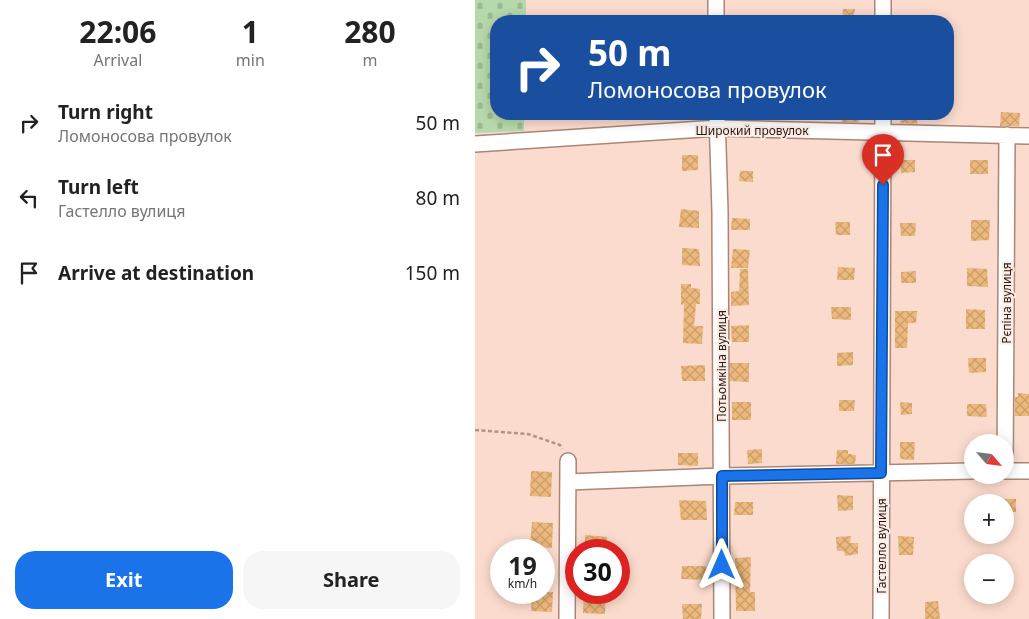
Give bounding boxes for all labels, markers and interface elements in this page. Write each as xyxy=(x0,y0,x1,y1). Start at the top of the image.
text: 22:06 xyxy=(79,11,156,52)
text: 1 xyxy=(242,11,259,52)
text: 280 xyxy=(344,11,396,52)
text: 50 m xyxy=(588,29,671,76)
icon: right xyxy=(505,35,570,100)
text: Arrival xyxy=(93,49,142,71)
text: min xyxy=(236,49,265,71)
text: m xyxy=(362,49,377,71)
text: Ломоносова провулок xyxy=(588,74,827,104)
text: Turn right xyxy=(58,99,153,125)
icon: right xyxy=(15,109,43,137)
text: 50 m xyxy=(416,110,460,136)
street label: Широкий провулок xyxy=(695,122,809,139)
text: Ломоносова провулок xyxy=(58,125,232,147)
pin xyxy=(862,134,904,185)
icon: arrive xyxy=(869,141,897,169)
text: Turn left xyxy=(58,174,139,200)
icon: left xyxy=(15,184,43,212)
text: 80 m xyxy=(416,185,460,211)
text: Гастелло вулиця xyxy=(58,200,185,222)
icon: arrive xyxy=(15,259,43,287)
text: Arrive at destination xyxy=(58,260,254,286)
text: 150 m xyxy=(405,260,460,286)
street label: Рєпіна вулиця xyxy=(998,262,1015,344)
street label: Потьомкіна вулиця xyxy=(713,310,730,422)
north arrow xyxy=(964,434,1014,484)
map controls xyxy=(964,434,1014,604)
button: + xyxy=(964,494,1014,544)
street label: Гастелло вулиця xyxy=(873,498,890,594)
position arrow xyxy=(695,538,747,590)
speed limit sign: 30 xyxy=(565,539,630,604)
text: 19 xyxy=(508,548,537,582)
button: Exit xyxy=(15,551,233,609)
button: Share xyxy=(243,551,460,609)
button: − xyxy=(964,554,1014,604)
text: km/h xyxy=(508,575,537,592)

